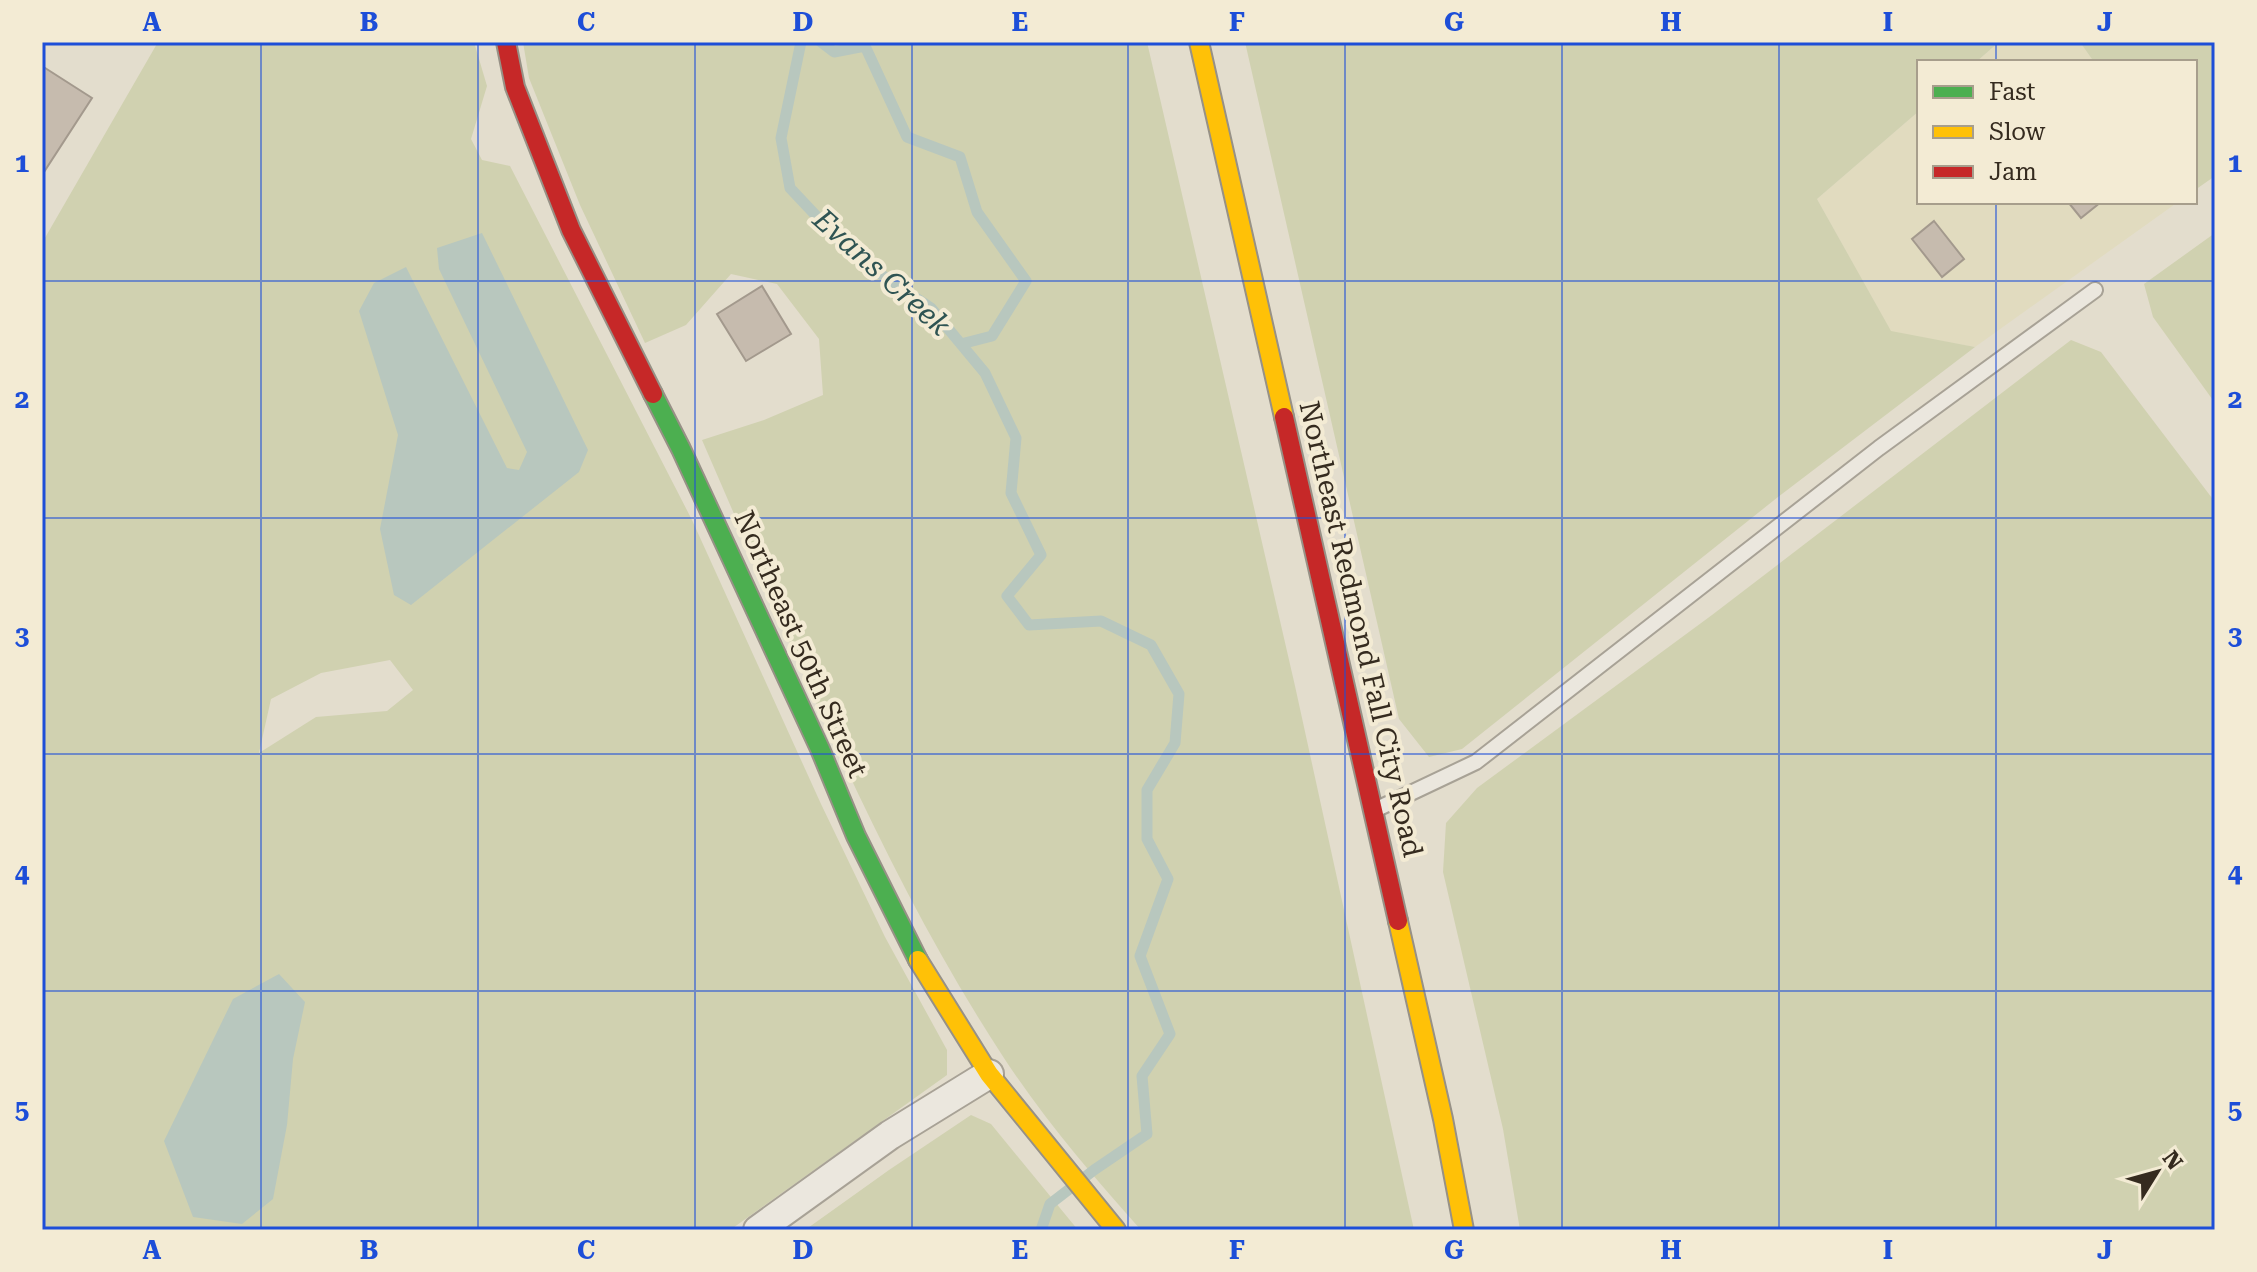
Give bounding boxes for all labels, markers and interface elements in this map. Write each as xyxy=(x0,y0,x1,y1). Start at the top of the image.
text: A xyxy=(143,7,162,37)
text: B xyxy=(360,7,378,37)
text: C xyxy=(577,7,595,37)
text: D xyxy=(793,7,813,37)
text: E xyxy=(1012,7,1028,37)
text: F xyxy=(1229,7,1245,37)
text: G xyxy=(1444,7,1464,37)
text: H xyxy=(1660,7,1682,37)
text: I xyxy=(1883,7,1893,37)
text: J xyxy=(2097,7,2113,37)
legend xyxy=(1917,60,2197,204)
text: Fast xyxy=(1989,78,2036,106)
text: Slow xyxy=(1989,118,2046,146)
text: 1 xyxy=(15,148,29,178)
text: 1 xyxy=(2228,148,2242,178)
text: Jam xyxy=(1989,158,2037,186)
water label: Evans Creek xyxy=(806,201,958,343)
text: 2 xyxy=(15,384,29,414)
text: 2 xyxy=(2228,384,2242,414)
street label: Northeast Redmond Fall City Road xyxy=(1292,398,1430,860)
street label: Northeast 50th Street xyxy=(727,506,875,782)
text: 3 xyxy=(15,621,29,651)
text: 3 xyxy=(2228,621,2242,651)
text: 4 xyxy=(15,858,30,888)
text: 4 xyxy=(2228,858,2243,888)
text: 5 xyxy=(15,1095,29,1125)
text: 5 xyxy=(2228,1095,2242,1125)
north arrow xyxy=(2117,1132,2197,1212)
text: N xyxy=(2157,1146,2188,1175)
text: A xyxy=(143,1235,162,1265)
text: B xyxy=(360,1235,378,1265)
text: C xyxy=(577,1235,595,1265)
text: D xyxy=(793,1235,813,1265)
text: E xyxy=(1012,1235,1028,1265)
text: F xyxy=(1229,1235,1245,1265)
text: G xyxy=(1444,1235,1464,1265)
text: H xyxy=(1660,1235,1682,1265)
text: I xyxy=(1883,1235,1893,1265)
text: J xyxy=(2097,1235,2113,1265)

